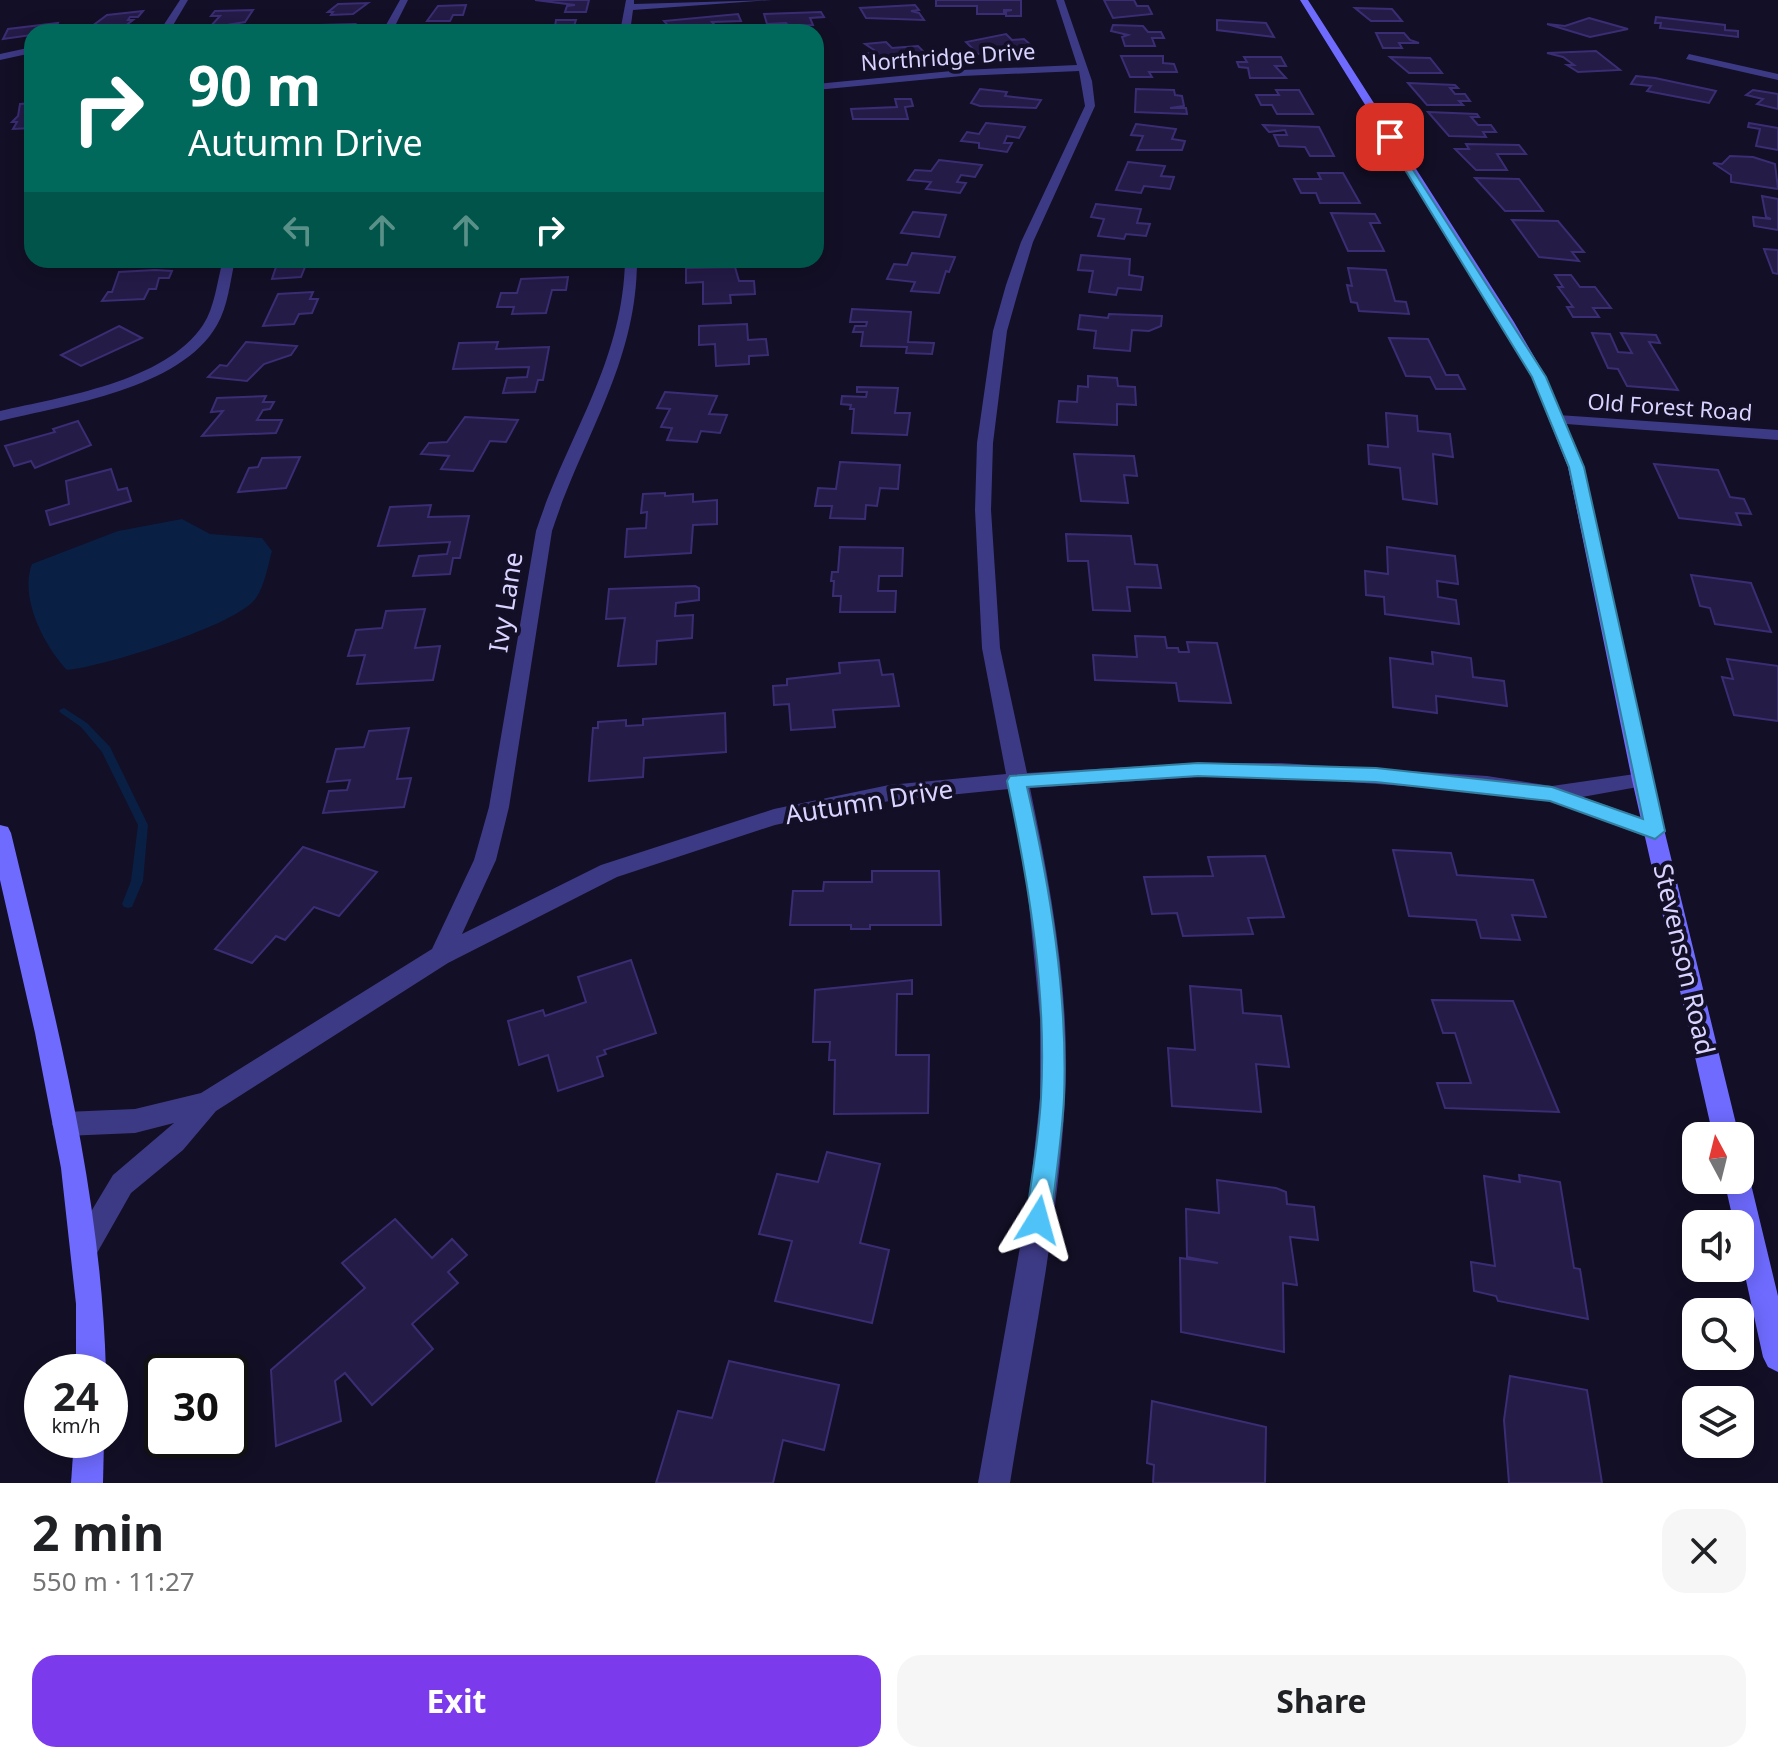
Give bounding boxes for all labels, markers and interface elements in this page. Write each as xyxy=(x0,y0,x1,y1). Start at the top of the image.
street label: Northridge Drive xyxy=(860,35,1036,77)
text: 90 m xyxy=(188,46,321,122)
icon: right xyxy=(56,56,160,160)
pin xyxy=(1356,103,1424,171)
icon: arrive xyxy=(1368,115,1412,159)
text: Autumn Drive xyxy=(188,118,423,167)
icon: left xyxy=(276,208,320,252)
icon: ahead xyxy=(360,208,404,252)
icon: ahead xyxy=(444,208,488,252)
icon: right xyxy=(528,208,572,252)
street label: Old Forest Road xyxy=(1587,385,1753,427)
street label: Ivy Lane xyxy=(479,549,531,655)
street label: Autumn Drive xyxy=(782,770,956,832)
street label: Stevenson Road xyxy=(1646,860,1724,1058)
north arrow xyxy=(1682,1122,1754,1194)
map controls xyxy=(1682,1122,1754,1458)
position arrow xyxy=(996,1178,1080,1262)
button: sound xyxy=(1682,1210,1754,1282)
button: search xyxy=(1682,1298,1754,1370)
speed limit sign: 30 xyxy=(144,1354,248,1458)
text: 24 xyxy=(53,1368,99,1423)
button: layers xyxy=(1682,1386,1754,1458)
text: km/h xyxy=(51,1412,101,1439)
text: 2 min xyxy=(32,1500,164,1565)
button: close xyxy=(1662,1509,1746,1593)
text: 550 m · 11:27 xyxy=(32,1563,195,1599)
button: Exit xyxy=(32,1655,881,1747)
button: Share xyxy=(897,1655,1746,1747)

